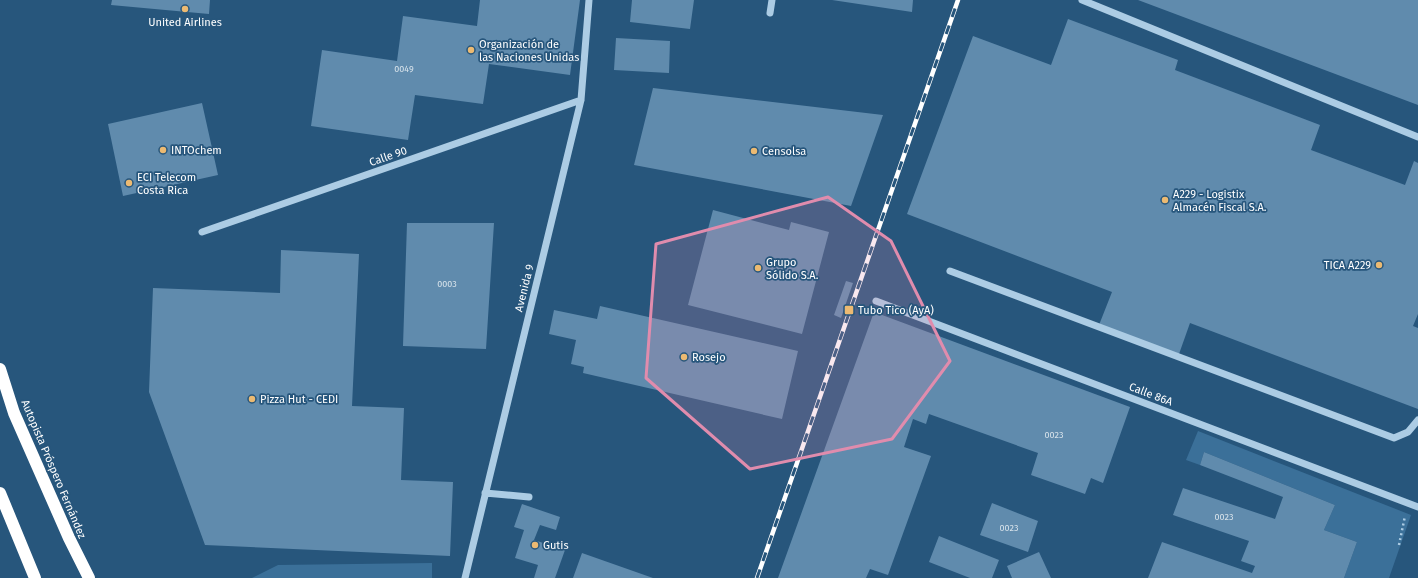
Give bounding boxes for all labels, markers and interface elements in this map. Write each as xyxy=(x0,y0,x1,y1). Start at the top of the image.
marker: United Airlines xyxy=(180,4,190,14)
place label: United Airlines xyxy=(148,16,222,29)
place label: Organización de las Naciones Unidas xyxy=(479,38,579,64)
marker: Organización de las Naciones Unidas xyxy=(466,45,476,55)
house number: 0049 xyxy=(394,64,414,74)
place label: INTOchem xyxy=(171,144,222,157)
street label: Calle 90 xyxy=(368,144,409,169)
marker: INTOchem xyxy=(158,145,168,155)
place label: Censolsa xyxy=(762,145,806,158)
marker: Censolsa xyxy=(749,146,759,156)
place label: ECI Telecom Costa Rica xyxy=(137,171,196,197)
marker: ECI Telecom Costa Rica xyxy=(124,178,134,188)
place label: A229 - Logistix Almacén Fiscal S.A. xyxy=(1173,188,1267,214)
marker: A229 - Logistix Almacén Fiscal S.A. xyxy=(1160,195,1170,205)
place label: Grupo Sólido S.A. xyxy=(766,256,819,282)
place label: TICA A229 xyxy=(1324,259,1371,272)
marker: TICA A229 xyxy=(1374,260,1384,270)
street label: Avenida 9 xyxy=(512,263,537,313)
marker: Grupo Sólido S.A. xyxy=(753,263,763,273)
house number: 0003 xyxy=(437,279,457,289)
marker: Tubo Tico (AyA) xyxy=(843,304,855,316)
place label: Tubo Tico (AyA) xyxy=(858,304,934,317)
place label: Rosejo xyxy=(692,351,726,364)
marker: Rosejo xyxy=(679,352,689,362)
street label: Calle 86A xyxy=(1127,380,1175,409)
place label: Pizza Hut - CEDI xyxy=(260,393,338,406)
marker: Pizza Hut - CEDI xyxy=(247,394,257,404)
street label: Autopista Próspero Fernández xyxy=(18,398,89,541)
house number: 0023 xyxy=(1045,430,1063,440)
house number: 0023 xyxy=(1215,512,1233,522)
house number: 0023 xyxy=(1000,523,1018,533)
place label: Gutis xyxy=(543,539,569,552)
marker: Gutis xyxy=(530,540,540,550)

